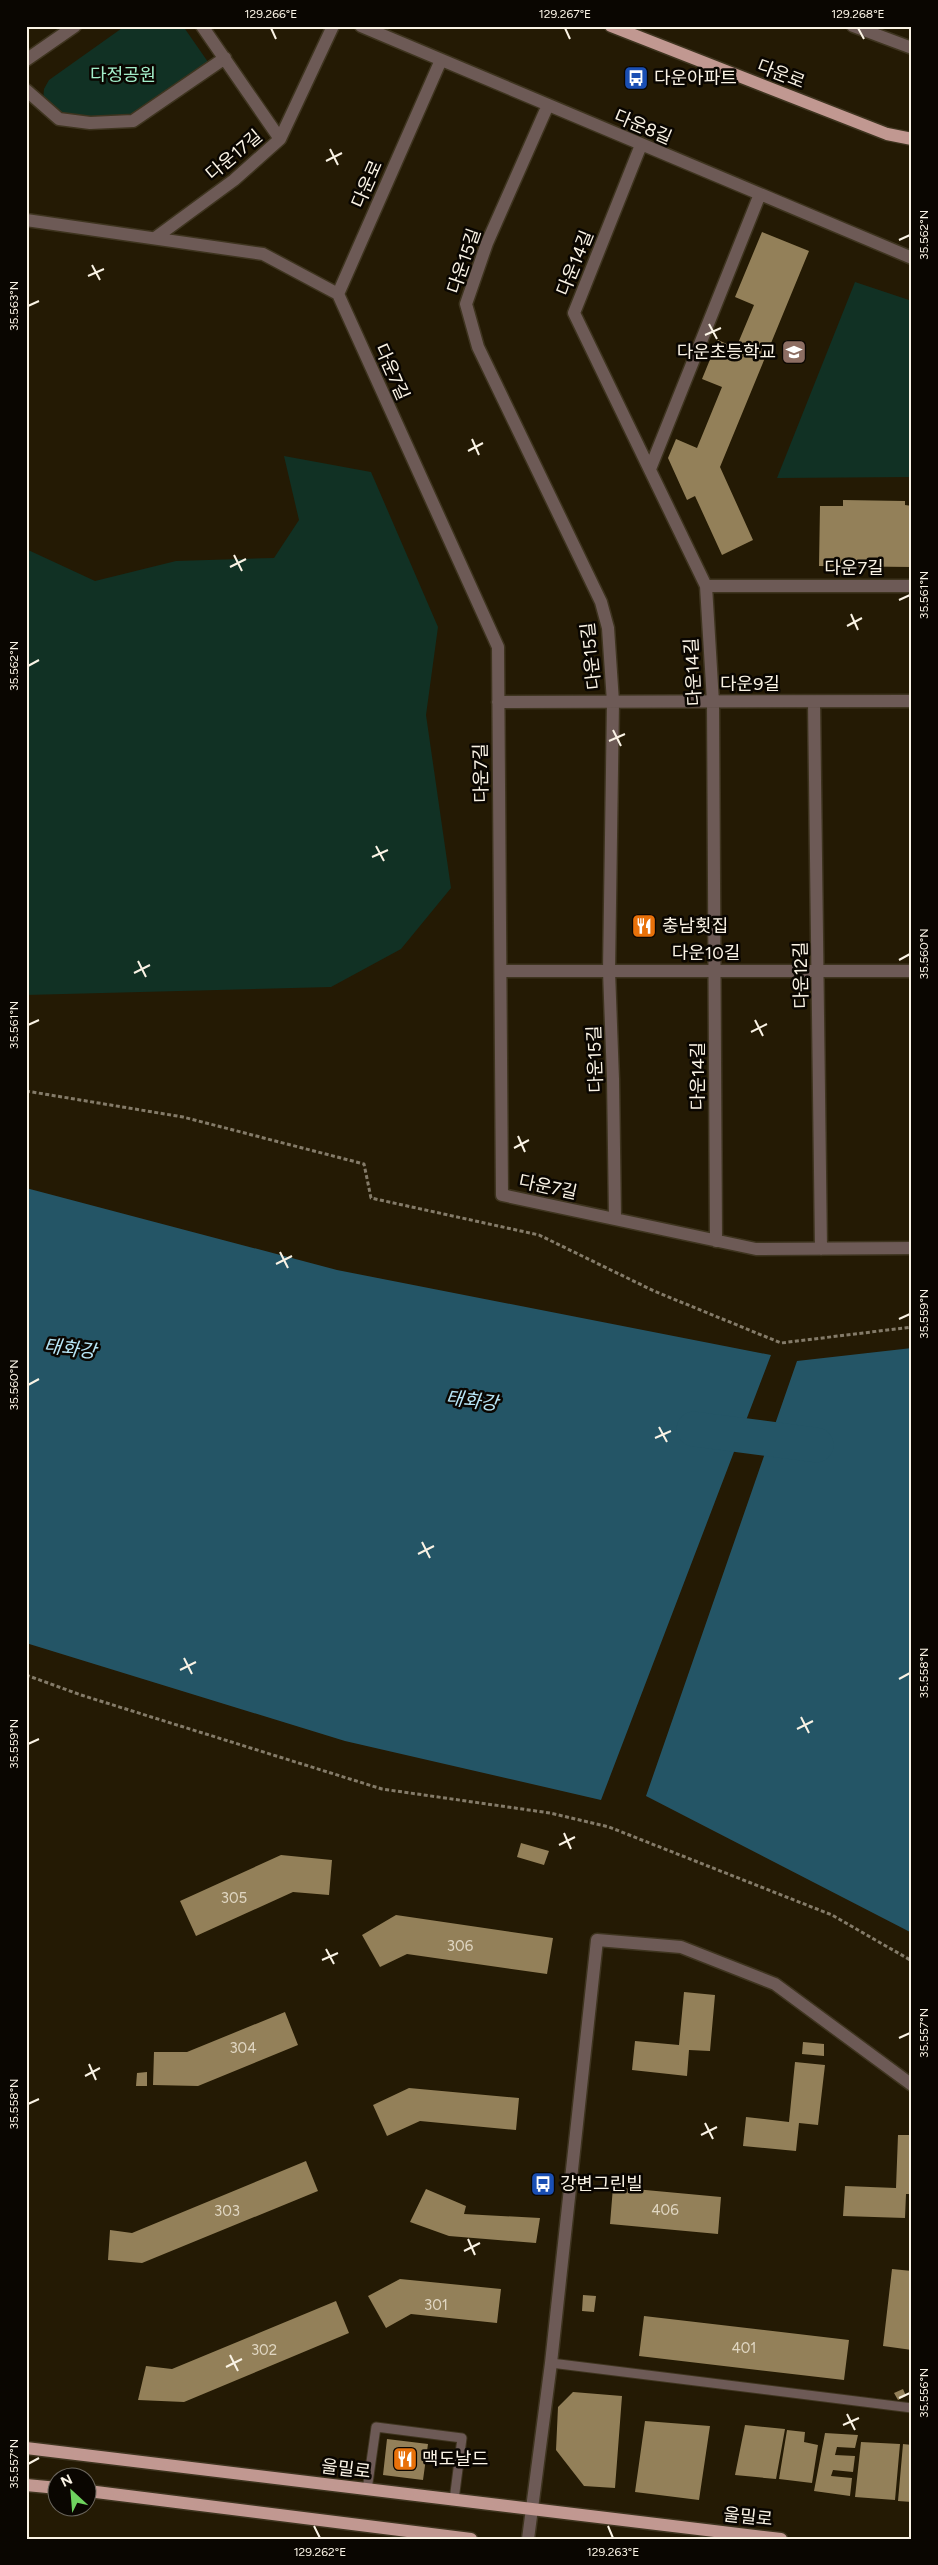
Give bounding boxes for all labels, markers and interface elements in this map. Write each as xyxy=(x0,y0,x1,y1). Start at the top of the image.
text: 129.266°E xyxy=(245,7,297,21)
text: 129.267°E xyxy=(539,7,591,21)
text: 129.268°E xyxy=(831,7,885,21)
street label: 다운로 xyxy=(754,55,808,93)
park label: 다정공원 xyxy=(90,64,156,86)
bus stop icon: 다운아파트 xyxy=(623,65,649,91)
place label: 다운아파트 xyxy=(654,67,737,89)
street label: 다운8길 xyxy=(611,105,675,149)
street label: 다운17길 xyxy=(201,125,267,185)
street label: 다운로 xyxy=(347,157,387,211)
text: 35.562°N xyxy=(917,210,931,260)
street label: 다운15길 xyxy=(443,226,485,296)
street label: 다운14길 xyxy=(552,227,598,299)
text: 35.563°N xyxy=(7,281,21,331)
school or university icon: 다운초등학교 xyxy=(781,339,807,365)
street label: 다운7길 xyxy=(370,340,414,404)
place label: 다운초등학교 xyxy=(677,341,776,363)
street label: 다운7길 xyxy=(824,557,884,579)
text: 35.561°N xyxy=(917,571,931,619)
street label: 다운15길 xyxy=(577,621,605,691)
street label: 다운14길 xyxy=(680,637,706,707)
text: 35.562°N xyxy=(7,641,21,691)
street label: 다운9길 xyxy=(720,673,780,695)
street label: 다운7길 xyxy=(469,743,493,803)
restaurant icon: 충남횟집 xyxy=(631,913,657,939)
place label: 충남횟집 xyxy=(662,915,728,937)
text: 35.560°N xyxy=(917,928,931,980)
street label: 다운12길 xyxy=(789,941,813,1009)
street label: 다운10길 xyxy=(672,942,740,964)
text: 35.561°N xyxy=(7,1001,21,1049)
street label: 다운15길 xyxy=(583,1025,607,1093)
street label: 다운14길 xyxy=(687,1042,709,1110)
street label: 다운7길 xyxy=(517,1170,579,1204)
text: 35.559°N xyxy=(917,1289,931,1339)
water label: 태화강 xyxy=(43,1334,100,1363)
text: 35.560°N xyxy=(7,1359,21,1411)
water label: 태화강 xyxy=(445,1386,502,1415)
text: 35.558°N xyxy=(917,1648,931,1698)
text: 35.559°N xyxy=(7,1719,21,1769)
house number: 305 xyxy=(221,1889,247,1907)
house number: 306 xyxy=(447,1937,474,1955)
text: 35.557°N xyxy=(917,2008,931,2058)
house number: 304 xyxy=(229,2039,257,2057)
text: 35.558°N xyxy=(7,2079,21,2129)
bus stop icon: 강변그린빌 xyxy=(530,2171,556,2197)
place label: 강변그린빌 xyxy=(560,2173,643,2195)
house number: 406 xyxy=(651,2201,679,2219)
house number: 303 xyxy=(214,2202,240,2220)
house number: 301 xyxy=(424,2296,448,2314)
house number: 401 xyxy=(731,2339,757,2357)
house number: 302 xyxy=(251,2341,277,2359)
text: 35.556°N xyxy=(917,2368,931,2418)
text: 35.557°N xyxy=(7,2439,21,2489)
restaurant icon: 맥도날드 xyxy=(392,2446,418,2472)
place label: 맥도날드 xyxy=(422,2448,488,2470)
street label: 울밀로 xyxy=(320,2455,372,2483)
north arrow xyxy=(48,2468,98,2518)
text: N xyxy=(58,2471,75,2491)
street label: 울밀로 xyxy=(722,2503,774,2531)
text: 129.262°E xyxy=(294,2545,346,2559)
text: 129.263°E xyxy=(587,2545,639,2559)

